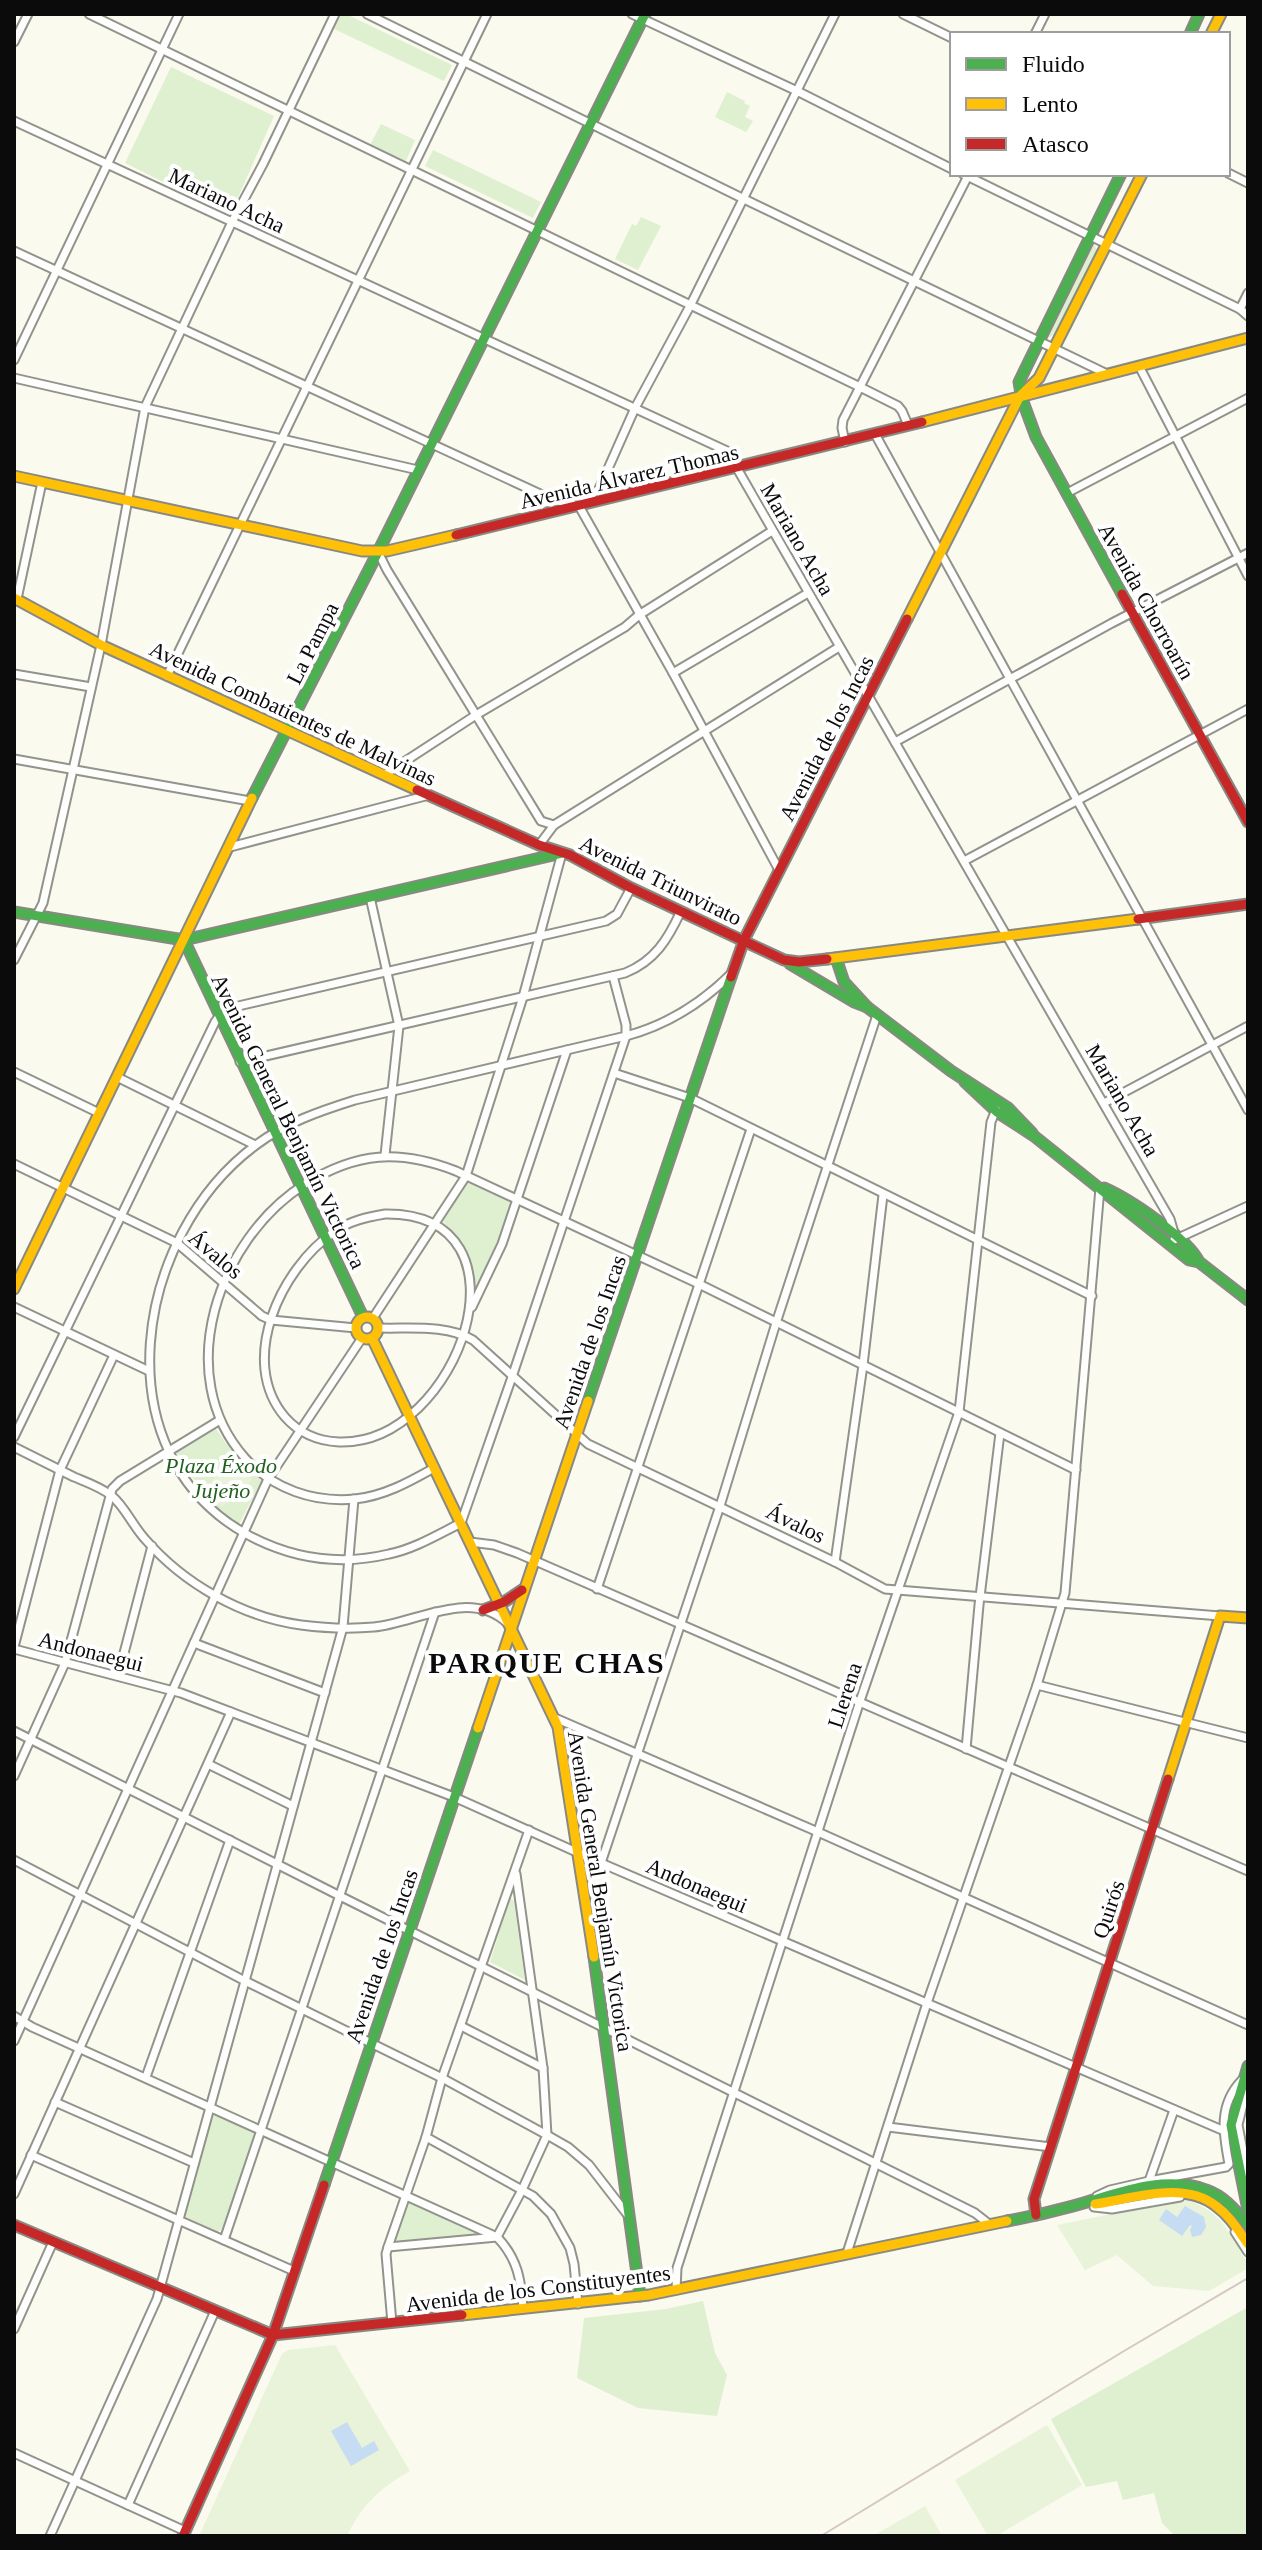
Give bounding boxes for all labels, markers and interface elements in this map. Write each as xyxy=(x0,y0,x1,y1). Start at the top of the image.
legend xyxy=(950,32,1230,176)
text: Fluido xyxy=(1022,51,1085,77)
text: Lento xyxy=(1022,91,1078,117)
text: Atasco xyxy=(1022,131,1089,157)
street label: Mariano Acha xyxy=(165,163,289,238)
street label: Avenida Álvarez Thomas xyxy=(517,439,741,514)
street label: Mariano Acha xyxy=(755,479,840,600)
street label: Avenida Chorroarín xyxy=(1093,519,1200,684)
street label: La Pampa xyxy=(281,598,344,688)
street label: Avenida Combatientes de Malvinas xyxy=(146,636,440,791)
street label: Avenida de los Incas xyxy=(774,651,879,825)
street label: Avenida Triunvirato xyxy=(576,830,746,931)
street label: Avenida General Benjamín Victorica xyxy=(206,970,371,1273)
street label: Mariano Acha xyxy=(1080,1040,1165,1161)
street label: Ávalos xyxy=(184,1225,248,1284)
street label: Avenida de los Incas xyxy=(548,1252,631,1432)
park label: Plaza Éxodo Jujeño xyxy=(164,1453,277,1503)
street label: Ávalos xyxy=(762,1499,829,1548)
street label: Andonaegui xyxy=(36,1626,146,1677)
district label: PARQUE CHAS xyxy=(428,1646,666,1679)
street label: Llerena xyxy=(822,1659,867,1731)
street label: Avenida General Benjamín Victorica xyxy=(563,1729,638,2054)
street label: Andonaegui xyxy=(642,1853,751,1918)
street label: Avenida de los Incas xyxy=(340,1866,423,2046)
street label: Quirós xyxy=(1087,1877,1130,1941)
street label: Avenida de los Constituyentes xyxy=(404,2260,672,2317)

